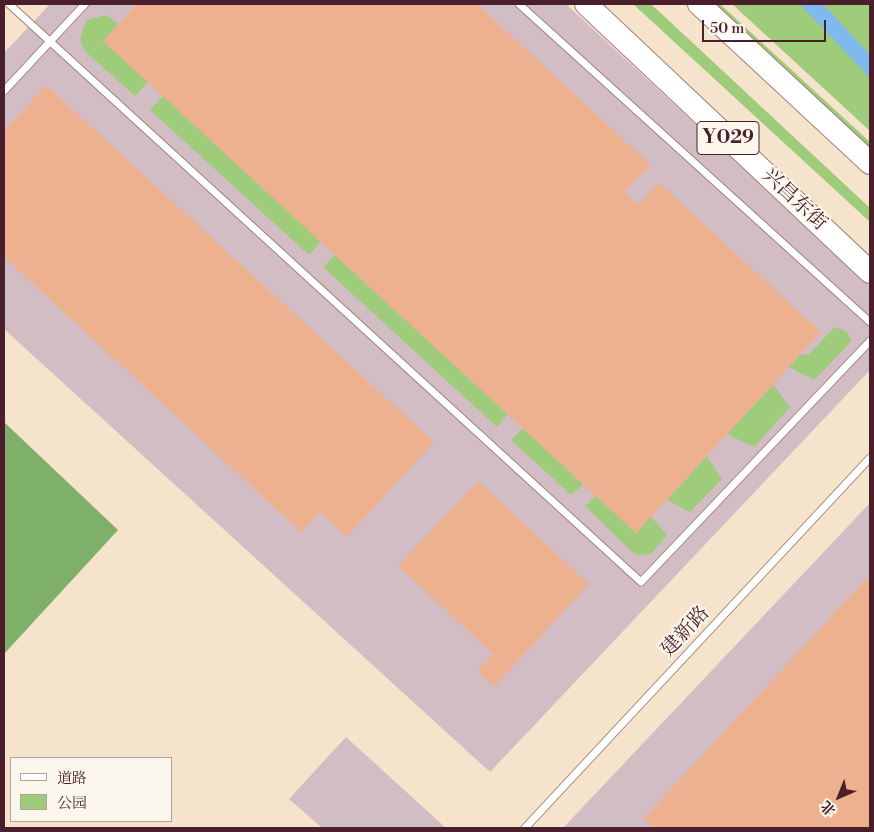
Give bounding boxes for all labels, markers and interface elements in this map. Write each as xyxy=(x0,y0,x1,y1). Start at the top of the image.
scale bar xyxy=(704,10,828,42)
text: 50 m xyxy=(710,19,744,38)
road number: Y029 xyxy=(697,122,759,154)
street label: 兴昌东街 xyxy=(757,164,831,236)
street label: 建新路 xyxy=(657,602,715,662)
legend xyxy=(10,757,172,822)
text: 道路 xyxy=(57,769,87,788)
north arrow xyxy=(814,772,864,822)
text: 公园 xyxy=(57,794,87,813)
text: 北 xyxy=(817,796,840,819)

